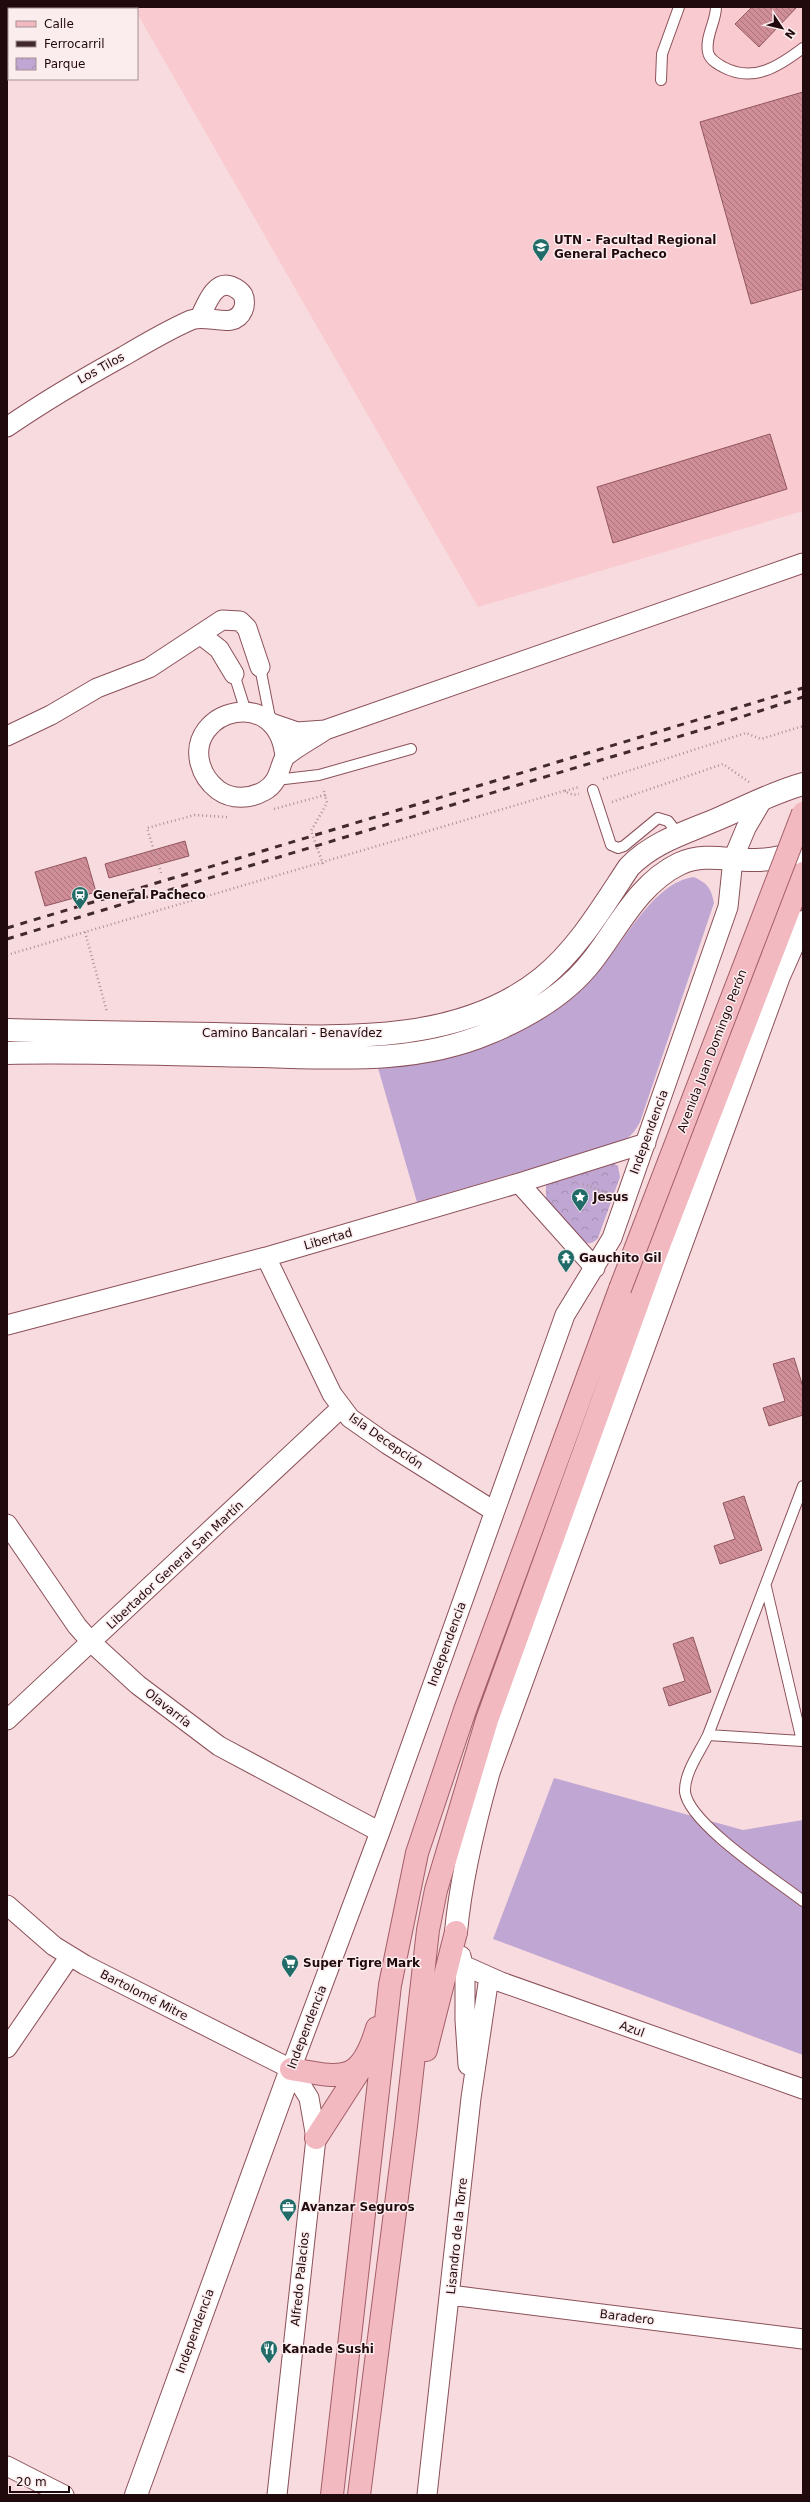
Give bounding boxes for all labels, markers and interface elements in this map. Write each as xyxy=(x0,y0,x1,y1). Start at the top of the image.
legend xyxy=(8,8,138,80)
north arrow xyxy=(762,8,802,48)
text: Calle xyxy=(44,17,74,31)
text: N xyxy=(782,26,798,41)
text: Ferrocarril xyxy=(44,37,105,51)
text: Parque xyxy=(44,57,85,71)
place label: UTN - Facultad Regional General Pacheco xyxy=(554,233,716,261)
school or university icon: UTN - Facultad Regional General Pacheco xyxy=(531,237,551,262)
street label: Los Tilos xyxy=(75,349,127,387)
station icon: General Pacheco xyxy=(70,885,90,910)
place label: General Pacheco xyxy=(93,888,206,902)
street label: Avenida Juan Domingo Perón xyxy=(674,968,750,1134)
street label: Camino Bancalari - Benavídez xyxy=(202,1026,382,1040)
street label: Independencia xyxy=(627,1088,671,1176)
place icon: Jesus xyxy=(570,1187,590,1212)
place label: Jesus xyxy=(592,1190,628,1204)
street label: Libertad xyxy=(302,1225,354,1253)
temple icon: Gauchito Gil xyxy=(556,1248,576,1273)
place label: Gauchito Gil xyxy=(579,1251,662,1265)
street label: Isla Decepción xyxy=(346,1410,426,1472)
street label: Libertador General San Martín xyxy=(104,1498,246,1632)
street label: Independencia xyxy=(425,1600,469,1688)
street label: Olavarría xyxy=(142,1686,194,1730)
supermarket icon: Super Tigre Mark xyxy=(280,1953,300,1978)
place label: Super Tigre Mark xyxy=(303,1956,421,1970)
street label: Bartolomé Mitre xyxy=(98,1967,190,2023)
street label: Independencia xyxy=(285,1983,329,2071)
street label: Azul xyxy=(618,2018,646,2040)
street label: Lisandro de la Torre xyxy=(444,2177,470,2295)
office icon: Avanzar Seguros xyxy=(278,2197,298,2222)
place label: Avanzar Seguros xyxy=(301,2200,415,2214)
street label: Alfredo Palacios xyxy=(288,2231,312,2327)
street label: Independencia xyxy=(173,2287,217,2375)
street label: Baradero xyxy=(599,2307,655,2327)
restaurant icon: Kanade Sushi xyxy=(259,2339,279,2364)
place label: Kanade Sushi xyxy=(282,2342,374,2356)
scale bar xyxy=(10,2468,69,2494)
text: 20 m xyxy=(16,2475,47,2489)

